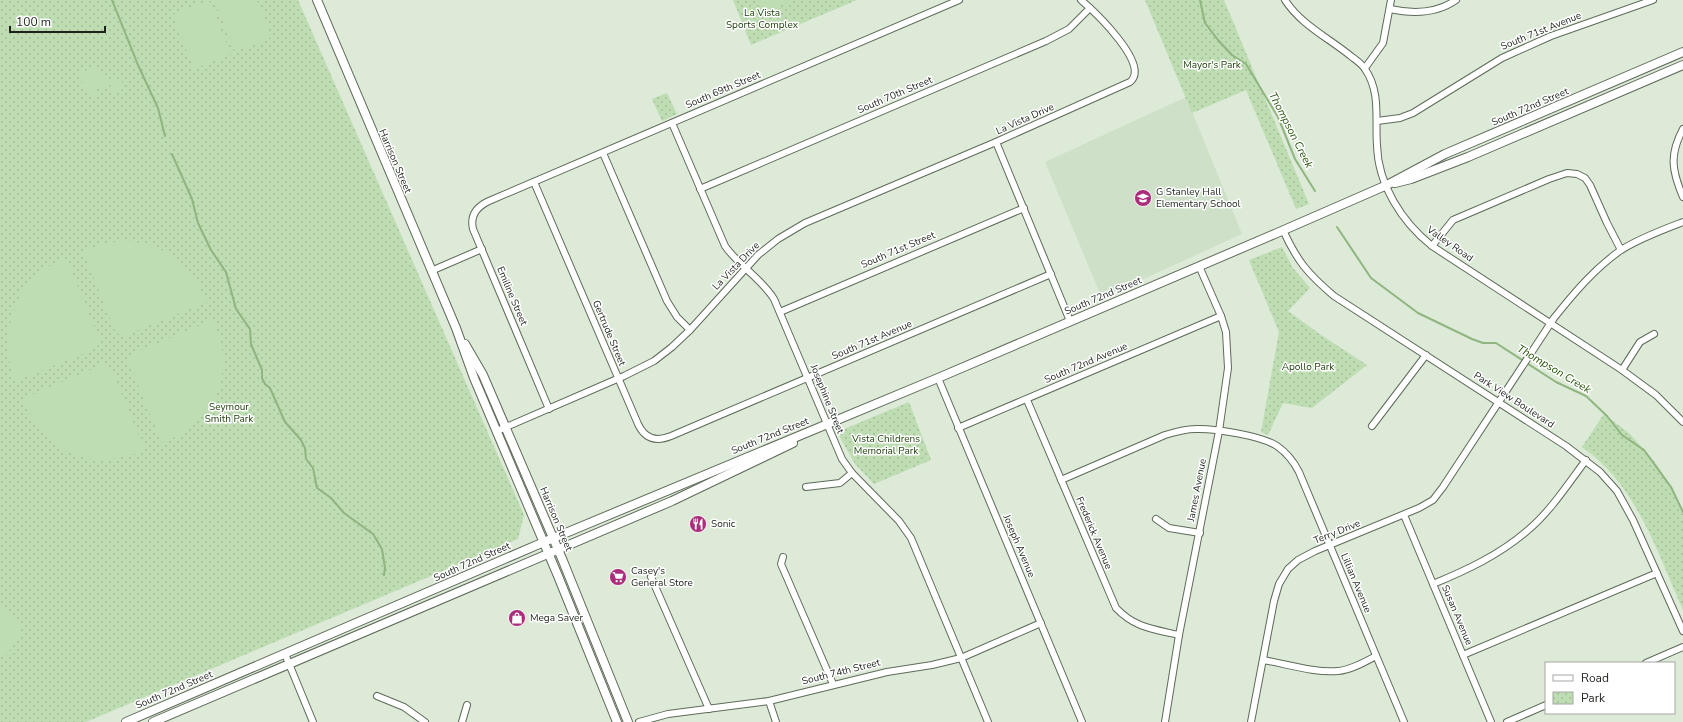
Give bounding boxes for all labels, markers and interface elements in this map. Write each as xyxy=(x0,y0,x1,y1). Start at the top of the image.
park label: La Vista Sports Complex xyxy=(726,6,799,32)
scale bar xyxy=(10,8,105,34)
street label: South 71st Avenue xyxy=(1499,8,1583,54)
text: 100 m xyxy=(16,14,51,30)
park label: Mayor's Park xyxy=(1183,58,1242,72)
street label: South 69th Street xyxy=(683,68,763,112)
street label: South 70th Street xyxy=(855,73,935,117)
street label: South 72nd Street xyxy=(1489,84,1571,130)
water label: Thompson Creek xyxy=(1265,89,1317,171)
street label: La Vista Drive xyxy=(994,100,1056,138)
street label: Harrison Street xyxy=(375,127,415,196)
place label: G Stanley Hall Elementary School xyxy=(1156,185,1241,211)
school or university icon: G Stanley Hall Elementary School xyxy=(1133,188,1153,208)
street label: Valley Road xyxy=(1423,222,1476,265)
street label: South 71st Street xyxy=(859,228,938,272)
street label: La Vista Drive xyxy=(709,239,763,293)
street label: Emiline Street xyxy=(493,264,531,328)
street label: South 72nd Street xyxy=(1062,273,1144,319)
street label: Gertrude Street xyxy=(589,298,629,368)
street label: South 71st Avenue xyxy=(830,317,914,363)
street label: South 72nd Avenue xyxy=(1042,339,1130,387)
water label: Thompson Creek xyxy=(1514,341,1594,397)
park label: Apollo Park xyxy=(1282,360,1335,374)
street label: Josephine Street xyxy=(806,361,847,436)
street label: Park View Boulevard xyxy=(1471,369,1557,431)
park label: Seymour Smith Park xyxy=(205,400,254,426)
street label: South 72nd Street xyxy=(729,414,811,458)
park label: Vista Childrens Memorial Park xyxy=(851,432,920,458)
street label: James Avenue xyxy=(1184,457,1210,524)
street label: Harrison Street xyxy=(536,485,576,554)
street label: Frederick Avenue xyxy=(1072,495,1116,571)
street label: Joseph Avenue xyxy=(999,511,1039,580)
restaurant icon: Sonic xyxy=(688,514,708,534)
street label: Terry Drive xyxy=(1311,516,1363,548)
place label: Sonic xyxy=(711,517,736,531)
street label: South 72nd Street xyxy=(431,539,513,585)
street label: Lillian Avenue xyxy=(1337,551,1375,615)
place label: Casey's General Store xyxy=(631,564,693,590)
supermarket icon: Casey's General Store xyxy=(608,567,628,587)
street label: Susan Avenue xyxy=(1438,583,1476,647)
shop icon: Mega Saver xyxy=(507,608,527,628)
place label: Mega Saver xyxy=(530,611,583,625)
street label: South 74th Street xyxy=(800,655,882,688)
legend xyxy=(1545,662,1675,714)
street label: South 72nd Street xyxy=(133,667,215,713)
text: Road xyxy=(1581,670,1609,686)
text: Park xyxy=(1581,690,1606,706)

